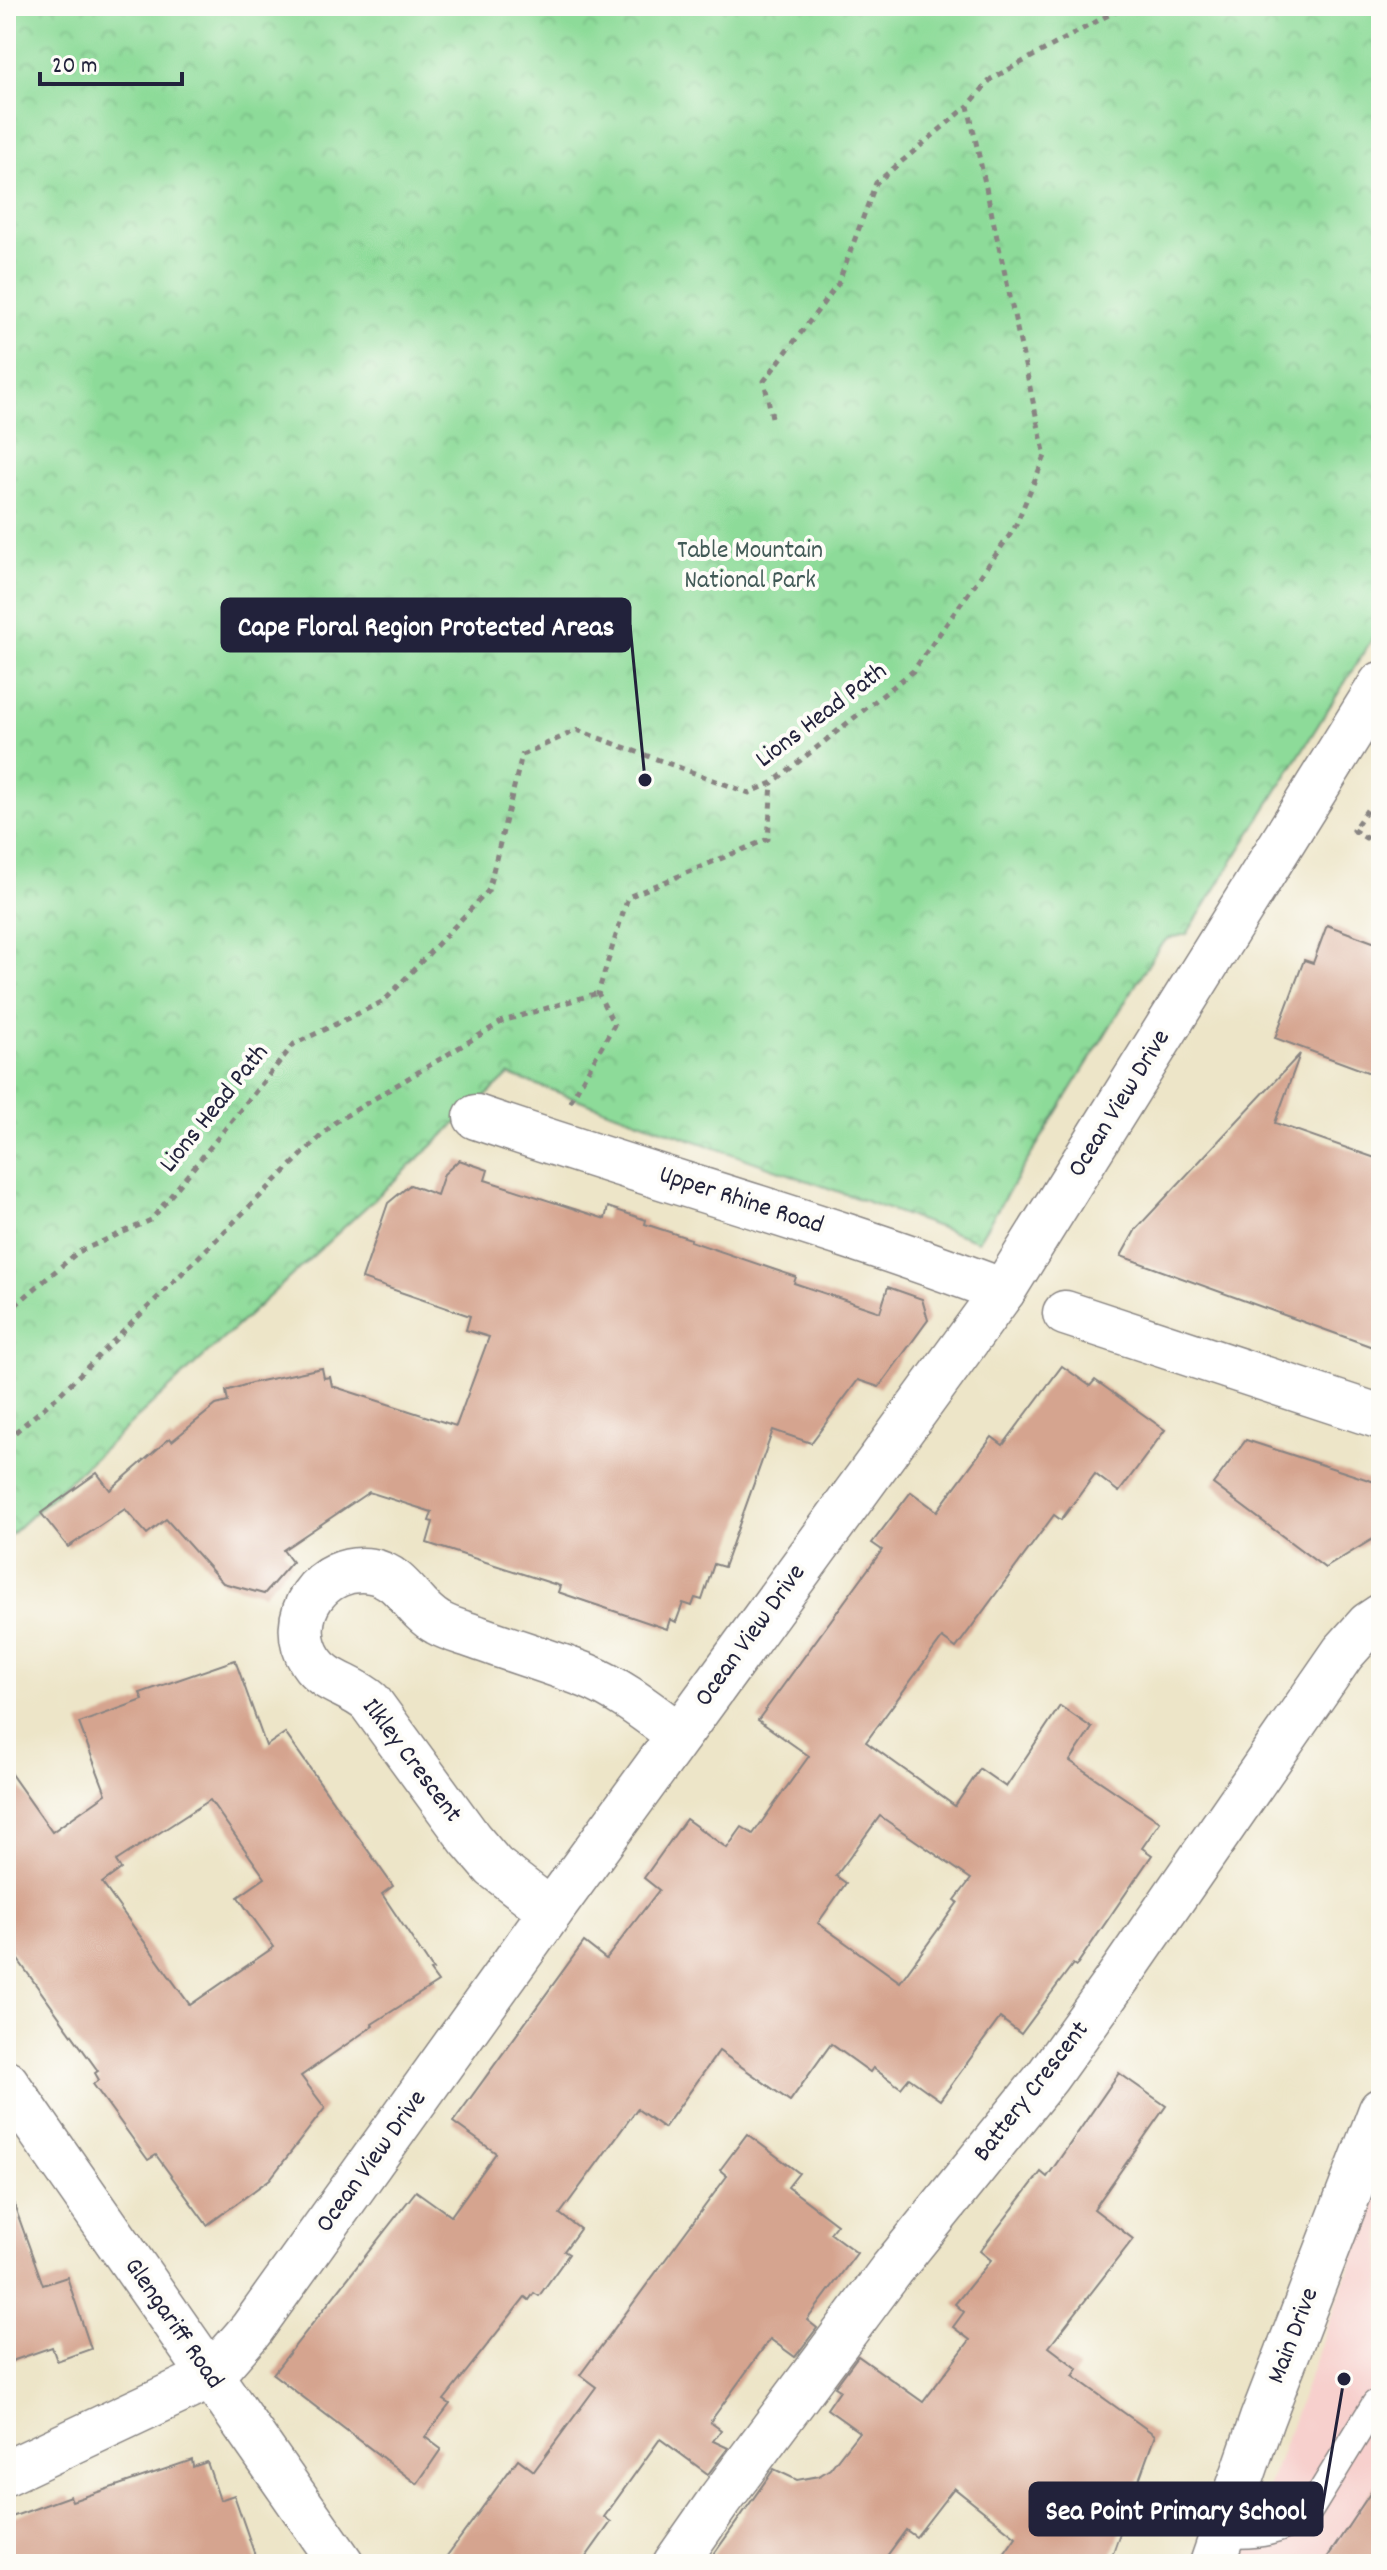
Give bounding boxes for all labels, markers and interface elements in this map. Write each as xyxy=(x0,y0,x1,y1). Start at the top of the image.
scale bar xyxy=(40,36,182,86)
text: 20 m xyxy=(52,50,98,84)
park label: Table Mountain National Park xyxy=(677,533,823,600)
callout: Cape Floral Region Protected Areas xyxy=(222,599,630,651)
text: Cape Floral Region Protected Areas xyxy=(238,610,614,650)
street label: Lions Head Path xyxy=(748,654,896,778)
street label: Ocean View Drive xyxy=(1060,1023,1180,1185)
street label: Lions Head Path xyxy=(151,1037,279,1181)
street label: Upper Rhine Road xyxy=(654,1157,828,1245)
street label: Ocean View Drive xyxy=(687,1557,815,1715)
street label: Ilkley Crescent xyxy=(352,1691,470,1831)
street label: Battery Crescent xyxy=(965,2013,1099,2170)
street label: Ocean View Drive xyxy=(308,2083,436,2241)
street label: Glengariff Road xyxy=(114,2251,232,2397)
street label: Main Drive xyxy=(1259,2283,1329,2389)
callout: Sea Point Primary School xyxy=(1030,2483,1322,2535)
text: Sea Point Primary School xyxy=(1046,2494,1307,2534)

